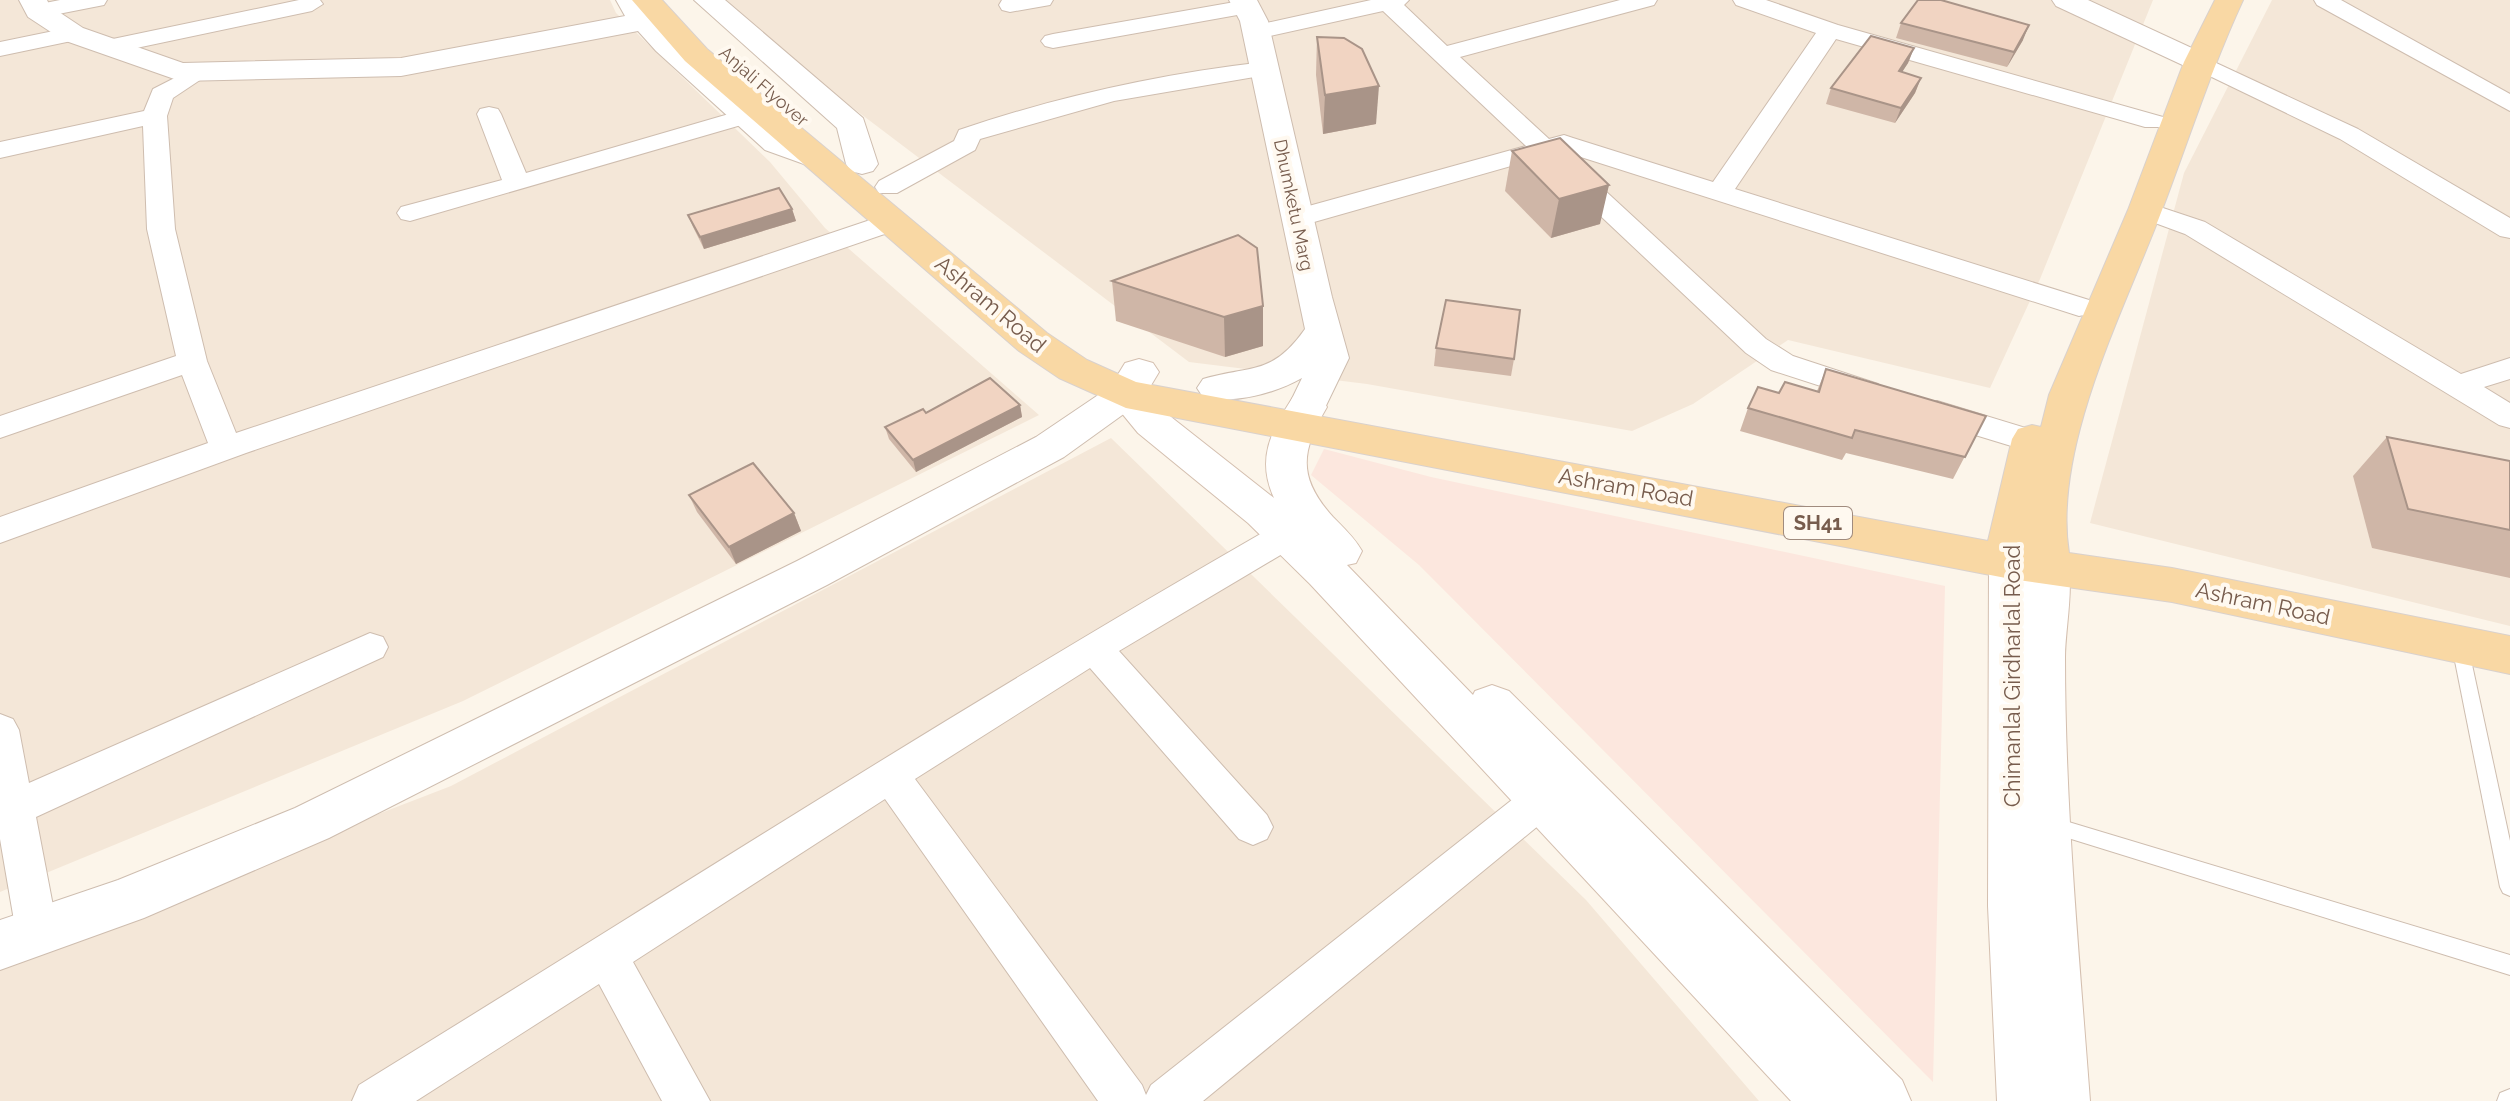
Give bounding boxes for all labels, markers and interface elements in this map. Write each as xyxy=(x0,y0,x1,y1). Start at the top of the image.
street label: Anjali Flyover xyxy=(715,42,813,131)
street label: Dhumketu Marg xyxy=(1270,137,1318,273)
street label: Ashram Road xyxy=(930,250,1052,358)
street label: Ashram Road xyxy=(1557,462,1695,512)
road number: SH41 xyxy=(1784,507,1852,539)
street label: Chimanlal Girdharlal Road xyxy=(1999,545,2025,807)
street label: Ashram Road xyxy=(2194,576,2332,630)

